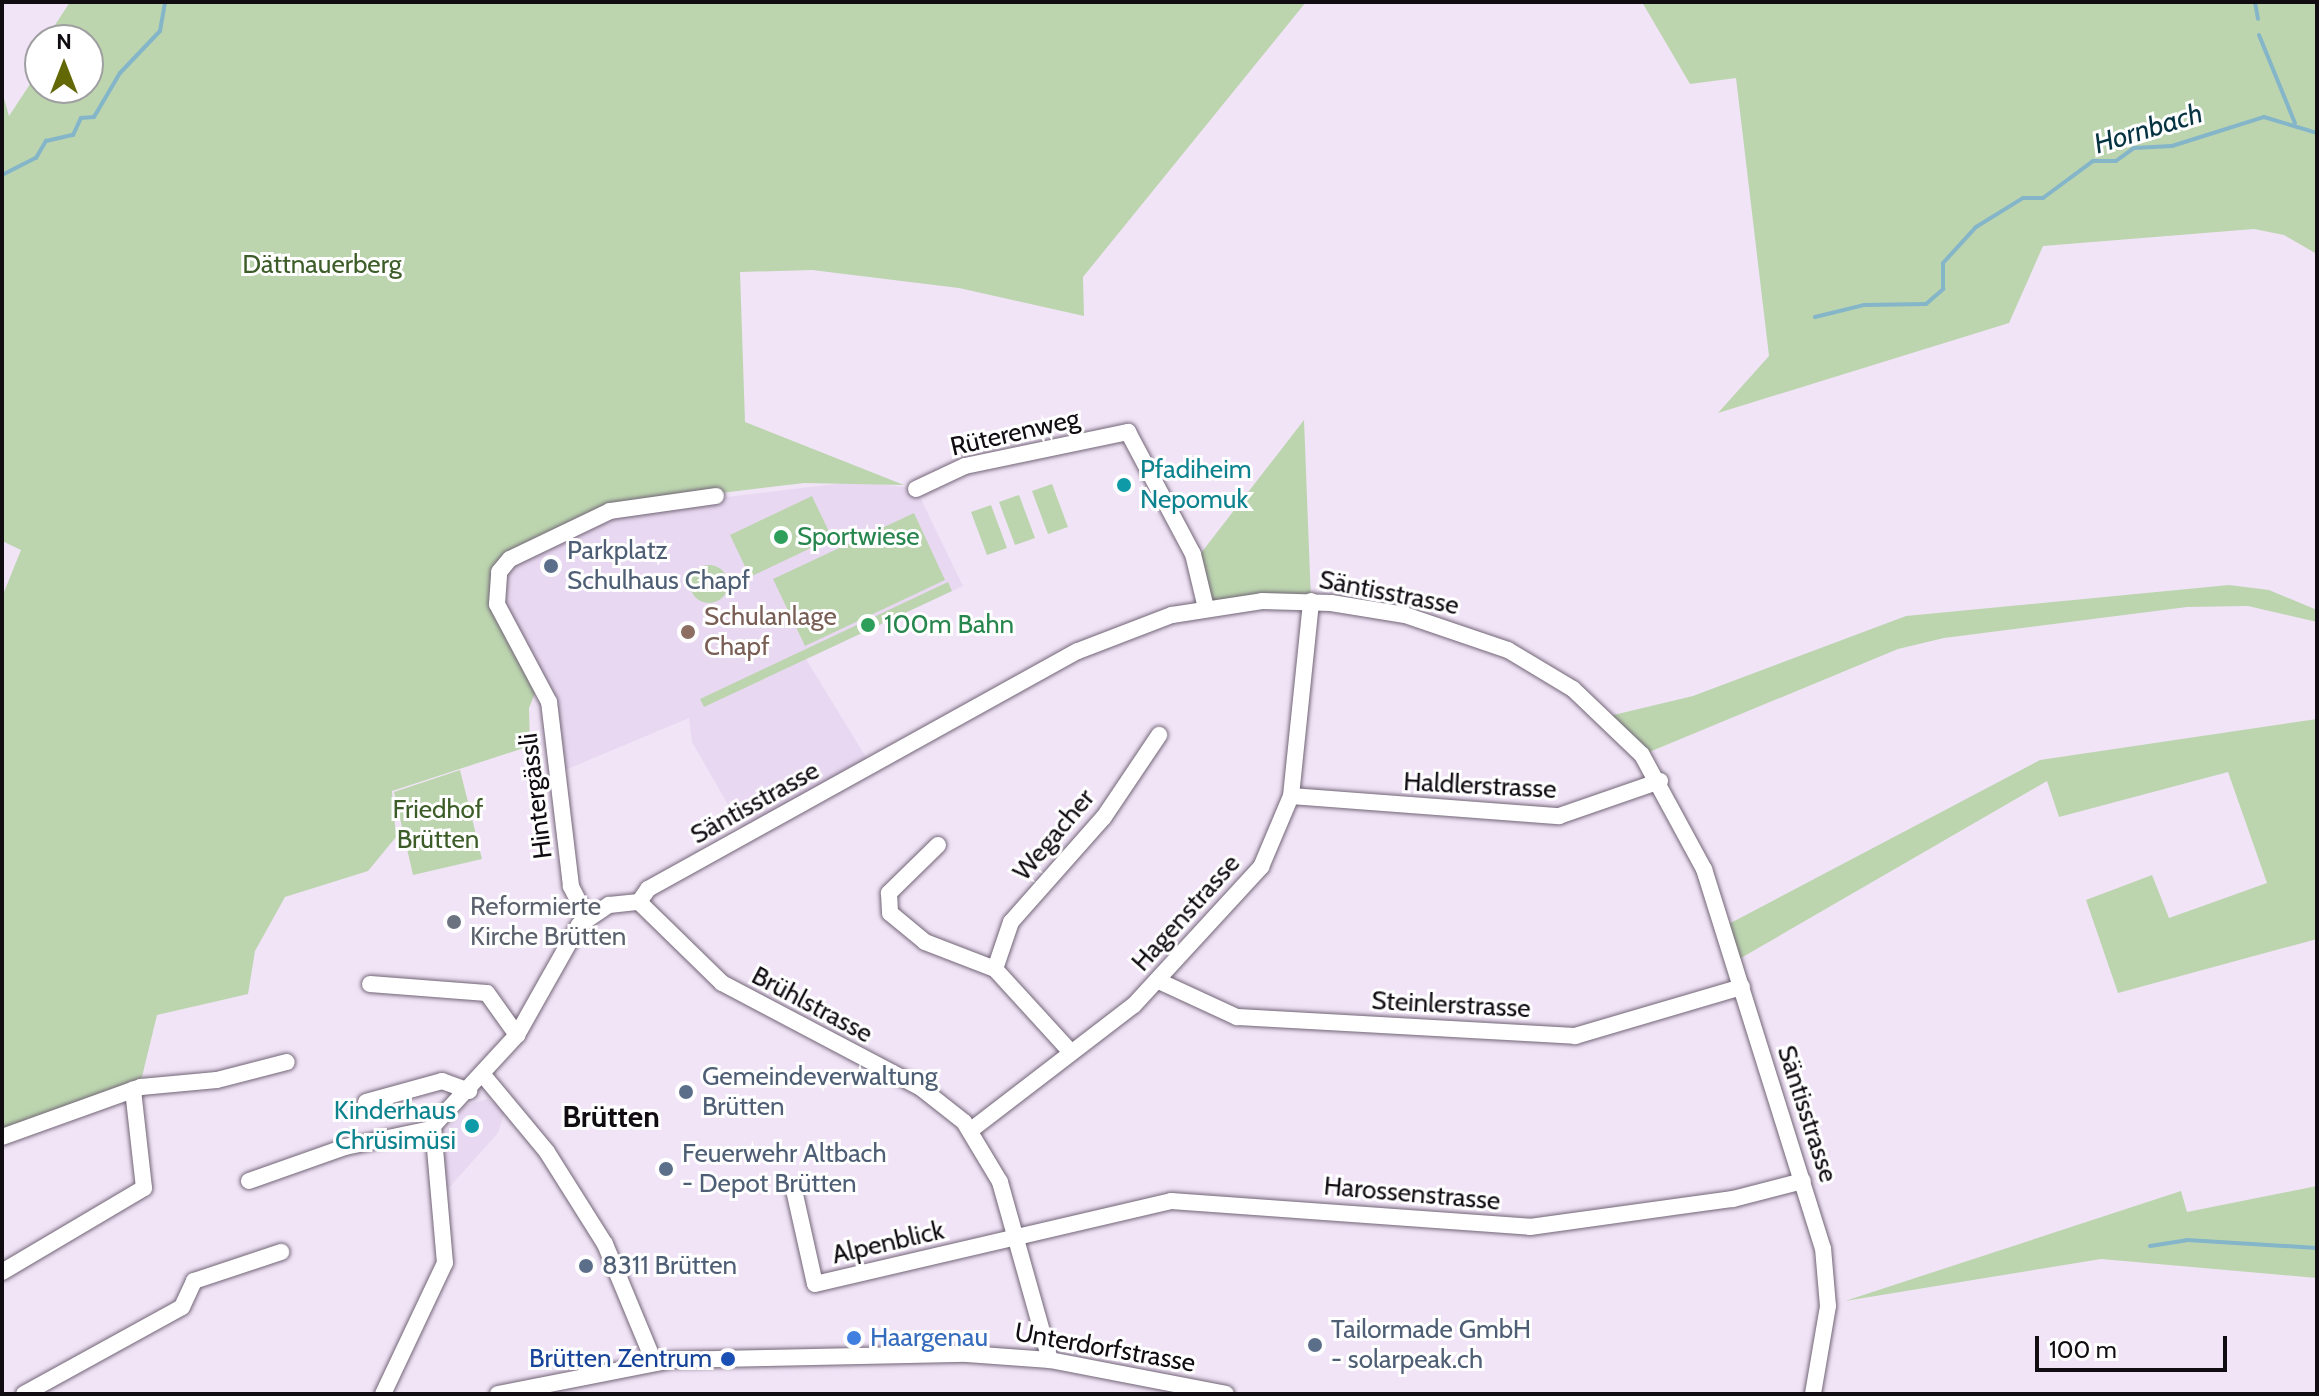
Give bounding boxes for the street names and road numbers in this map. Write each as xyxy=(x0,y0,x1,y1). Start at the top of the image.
street label: Rüterenweg xyxy=(947,403,1083,463)
street label: Säntisstrasse xyxy=(1316,564,1462,622)
street label: Hintergässli xyxy=(513,731,559,861)
street label: Säntisstrasse xyxy=(685,755,825,851)
street label: Haldlerstrasse xyxy=(1403,766,1557,806)
street label: Wegacher xyxy=(1007,783,1101,887)
street label: Hagenstrasse xyxy=(1125,848,1247,978)
street label: Brühlstrasse xyxy=(746,960,878,1050)
street label: Steinlerstrasse xyxy=(1371,985,1531,1025)
street label: Säntisstrasse xyxy=(1770,1042,1844,1186)
street label: Harossenstrasse xyxy=(1322,1171,1502,1217)
street label: Alpenblick xyxy=(829,1215,947,1271)
street label: Unterdorfstrasse xyxy=(1012,1317,1198,1379)

